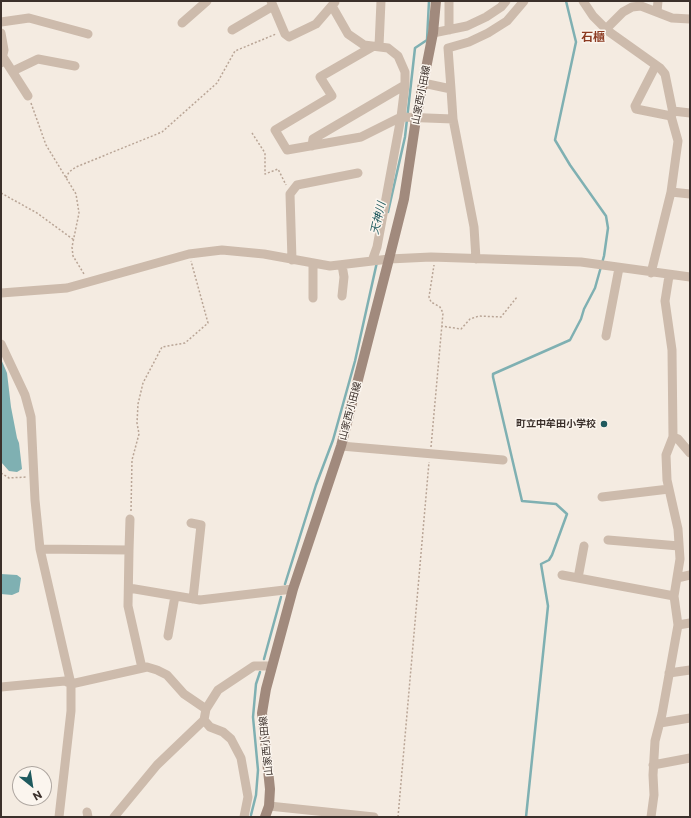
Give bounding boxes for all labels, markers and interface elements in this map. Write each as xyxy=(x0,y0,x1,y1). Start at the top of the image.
district label: 石櫃 xyxy=(581,30,605,44)
street label: 山家西小田線 xyxy=(409,64,433,126)
water label: 天神川 xyxy=(368,200,388,236)
street label: 山家西小田線 xyxy=(336,380,364,442)
place label: 町立中牟田小学校 xyxy=(516,418,596,430)
marker: 町立中牟田小学校 xyxy=(599,419,609,429)
street label: 山家西小田線 xyxy=(257,716,275,776)
north arrow xyxy=(12,766,52,806)
text: N xyxy=(31,788,45,804)

